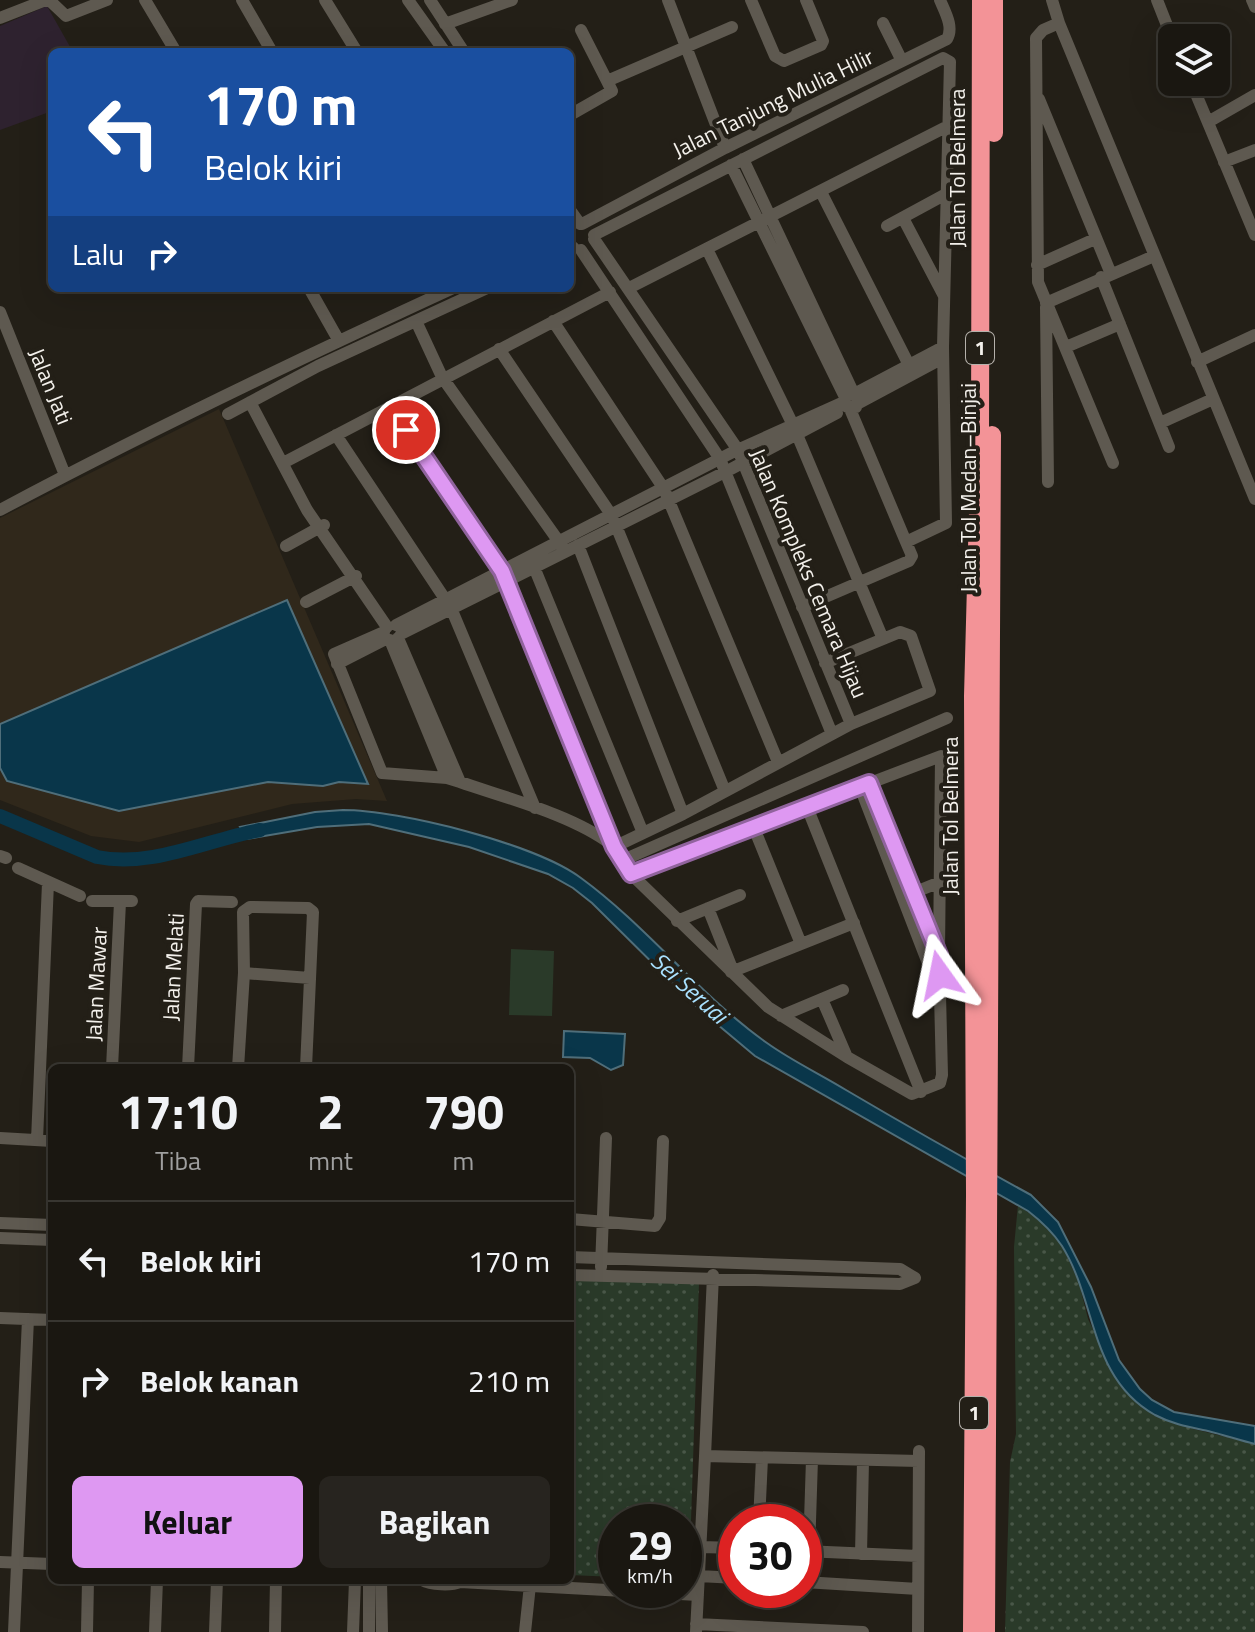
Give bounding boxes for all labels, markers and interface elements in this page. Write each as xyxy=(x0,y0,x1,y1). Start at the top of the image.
map controls xyxy=(1158,24,1230,96)
button: layers xyxy=(1158,24,1230,96)
street label: Jalan Tanjung Mulia Hilir xyxy=(667,39,880,167)
text: 170 m xyxy=(204,62,357,147)
icon: left xyxy=(72,80,176,184)
street label: Jalan Tol Belmera xyxy=(940,88,974,248)
text: Belok kiri xyxy=(204,139,342,194)
text: Lalu xyxy=(72,231,124,277)
icon: right xyxy=(140,232,184,276)
road number: 1 xyxy=(966,332,994,364)
street label: Jalan Jati xyxy=(20,343,82,429)
street label: Jalan Tol Medan–Binjai xyxy=(951,383,985,593)
pin xyxy=(372,396,440,464)
icon: arrive xyxy=(384,408,428,452)
street label: Jalan Kompleks Cemara Hijau xyxy=(741,443,877,703)
street label: Jalan Tol Belmera xyxy=(933,736,967,896)
street label: Jalan Melati xyxy=(153,912,193,1022)
street label: Jalan Mawar xyxy=(76,925,116,1042)
position arrow xyxy=(898,933,982,1017)
water label: Sei Seruai xyxy=(643,943,738,1034)
text: 17:10 xyxy=(118,1075,238,1148)
text: 2 xyxy=(317,1075,344,1148)
text: 790 xyxy=(423,1075,504,1148)
text: Tiba xyxy=(155,1141,201,1180)
text: mnt xyxy=(308,1141,353,1180)
text: m xyxy=(453,1141,474,1180)
text: Belok kiri xyxy=(140,1238,262,1284)
text: 170 m xyxy=(468,1238,550,1284)
icon: left xyxy=(72,1239,116,1283)
text: Belok kanan xyxy=(140,1358,299,1404)
text: 210 m xyxy=(468,1358,550,1404)
icon: right xyxy=(72,1359,116,1403)
road number: 1 xyxy=(960,1397,988,1429)
button: Keluar xyxy=(72,1476,303,1568)
button: Bagikan xyxy=(319,1476,550,1568)
speed limit sign: 30 xyxy=(718,1504,822,1608)
text: 29 xyxy=(628,1515,672,1576)
text: km/h xyxy=(627,1560,673,1591)

